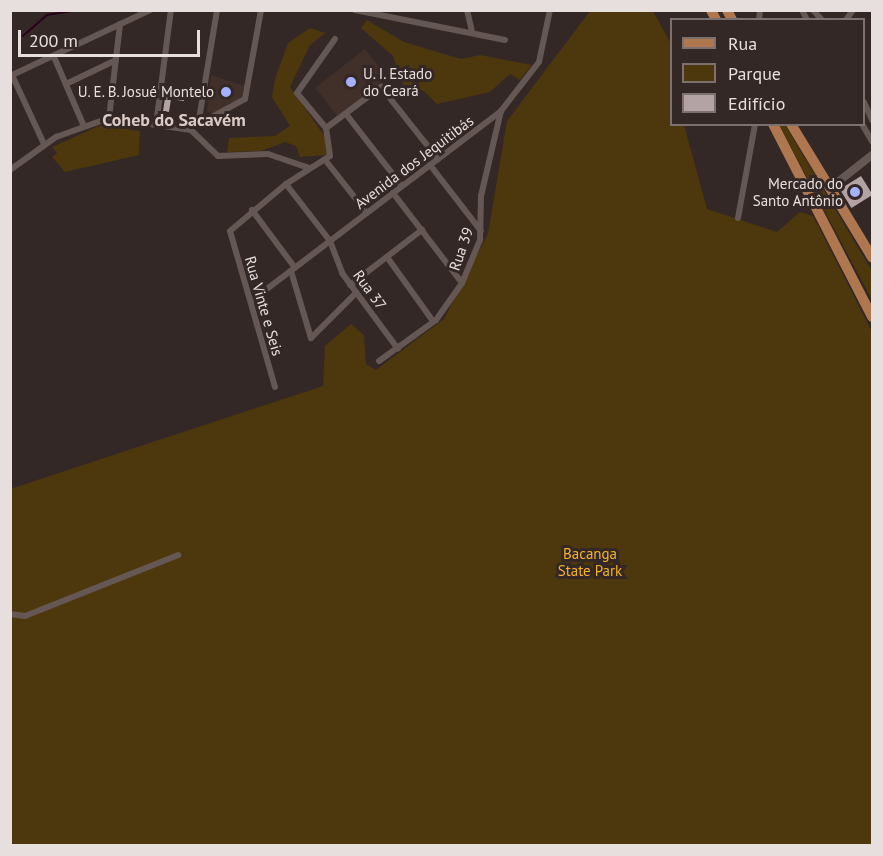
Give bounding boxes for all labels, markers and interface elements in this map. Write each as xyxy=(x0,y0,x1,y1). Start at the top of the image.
scale bar xyxy=(21,18,202,56)
legend xyxy=(670,18,865,126)
text: 200 m xyxy=(29,29,78,52)
text: Rua xyxy=(728,32,757,55)
text: Parque xyxy=(728,62,781,85)
place label: U. I. Estado do Ceará xyxy=(363,64,435,99)
marker: U. I. Estado do Ceará xyxy=(344,75,358,89)
place label: U. E. B. Josué Montelo xyxy=(74,83,214,101)
marker: U. E. B. Josué Montelo xyxy=(219,85,233,99)
text: Edifício xyxy=(728,92,785,115)
district label: Coheb do Sacavém xyxy=(102,109,246,131)
street label: Avenida dos Jequitibás xyxy=(351,111,477,213)
place label: Mercado do Santo Antônio xyxy=(752,174,843,209)
marker: Mercado do Santo Antônio xyxy=(848,185,862,199)
street label: Rua 39 xyxy=(445,225,477,273)
street label: Rua Vinte e Seis xyxy=(241,254,287,358)
street label: Rua 37 xyxy=(350,267,390,313)
park label: Bacanga State Park xyxy=(558,544,622,579)

